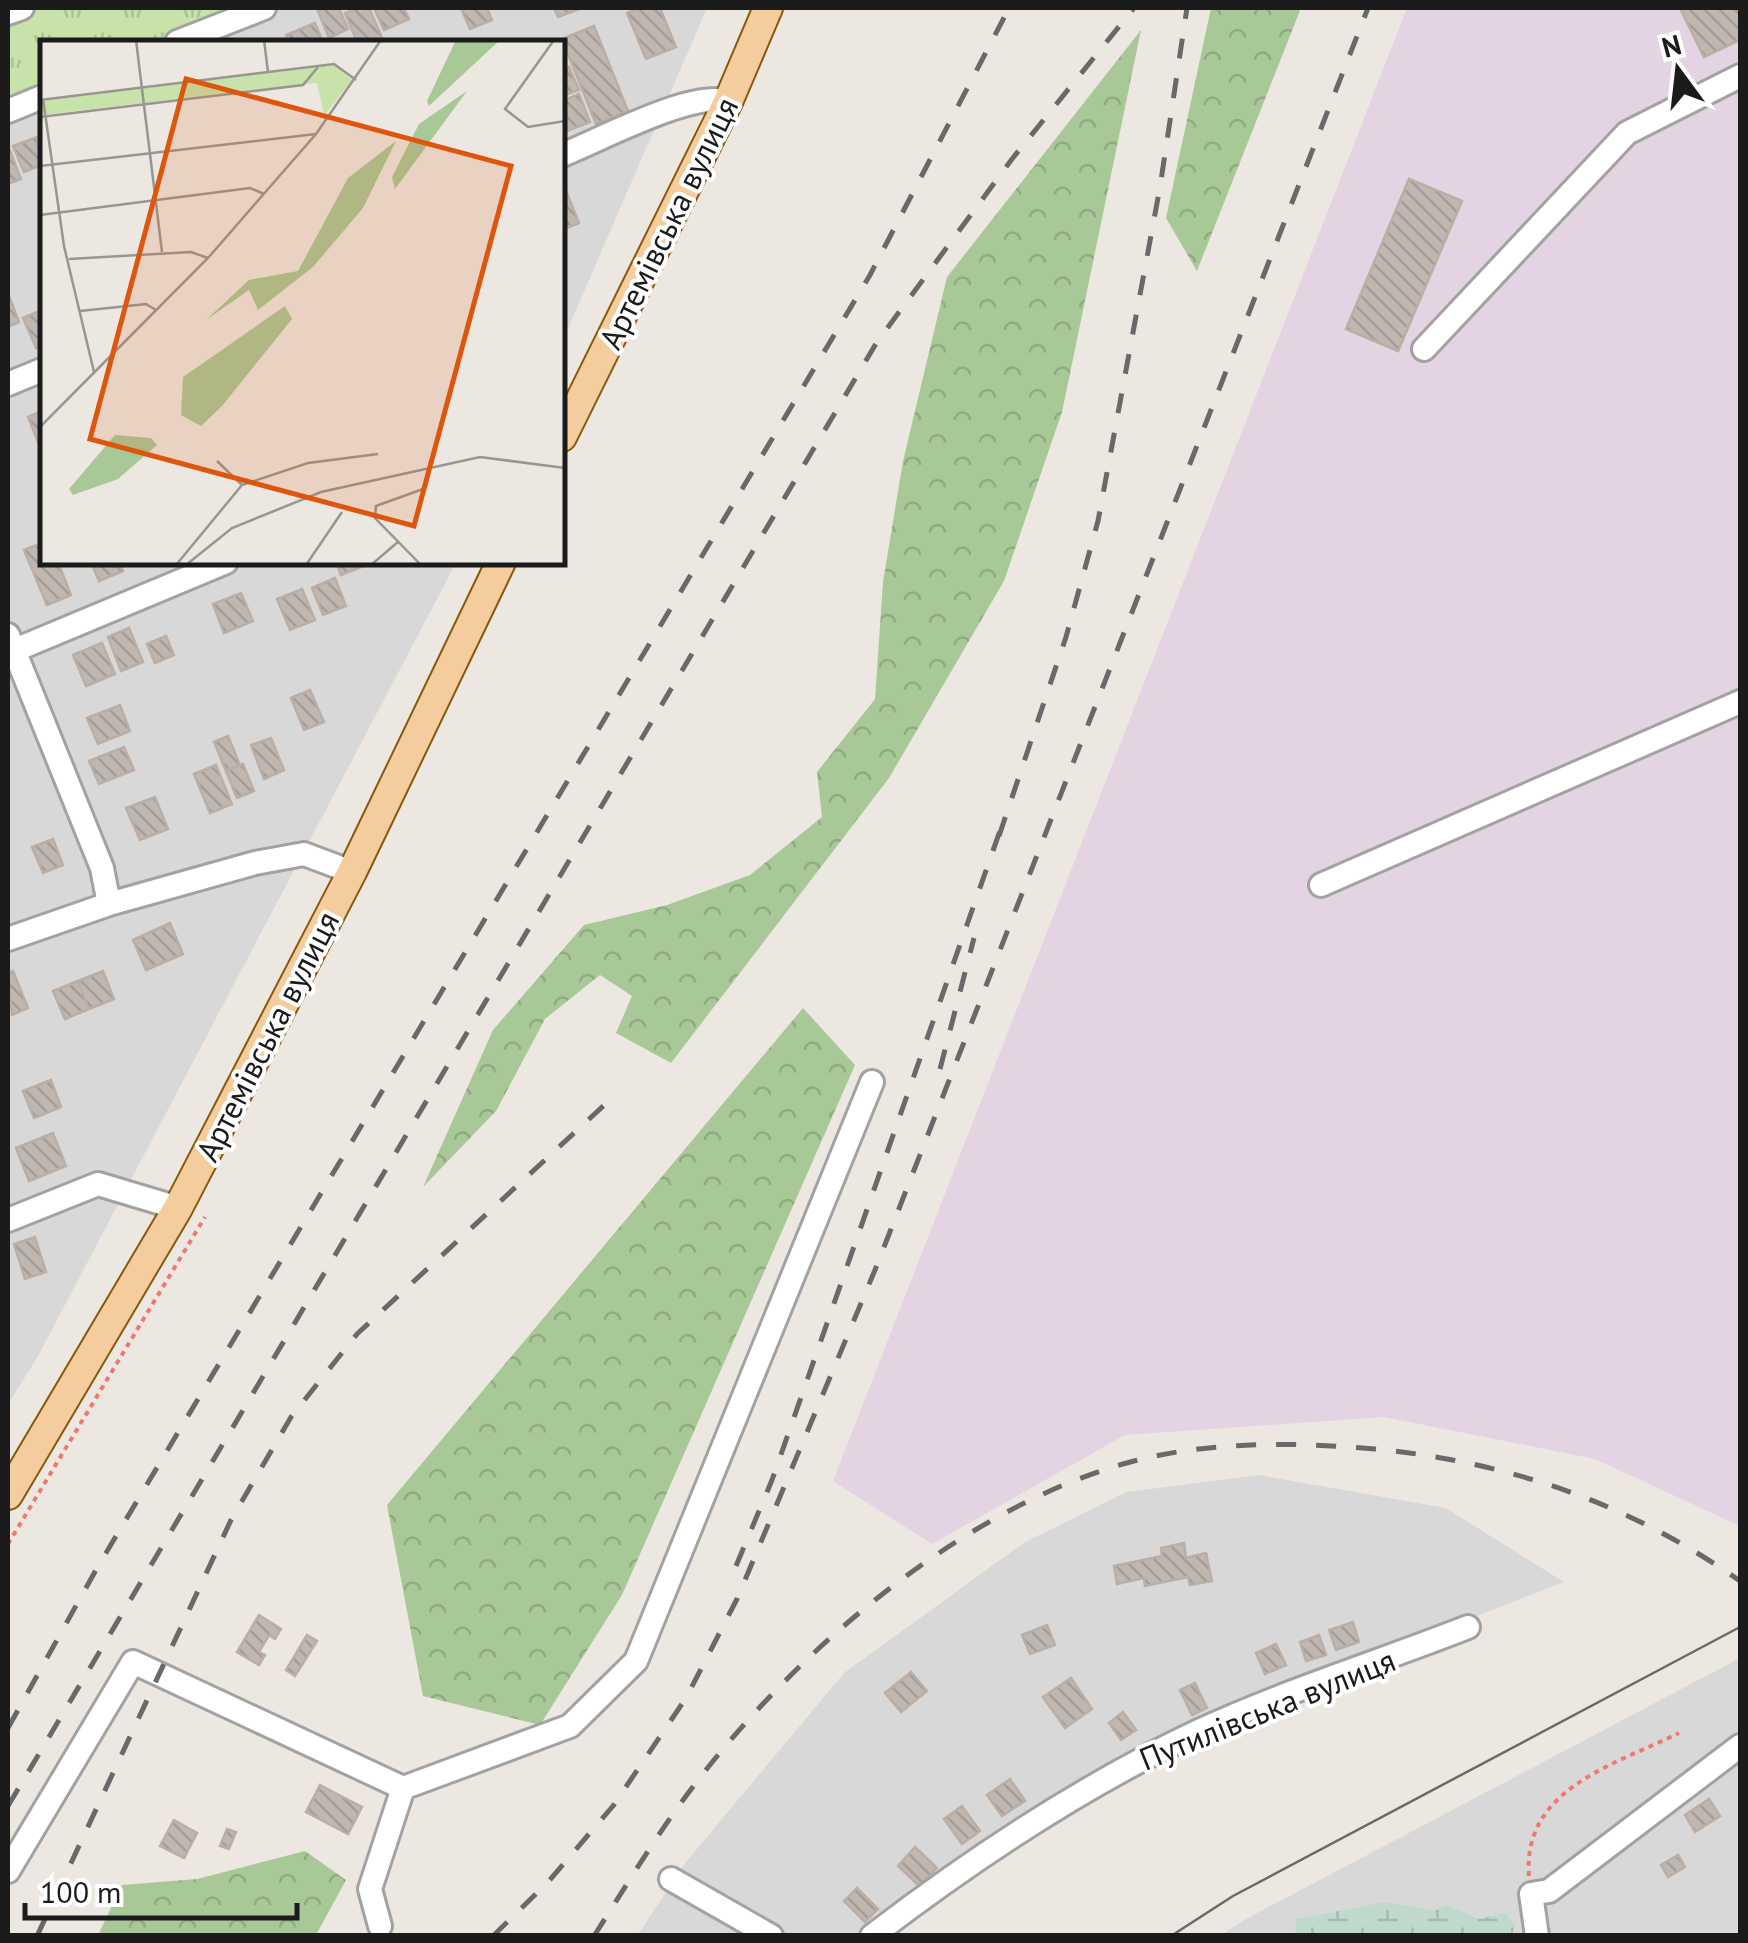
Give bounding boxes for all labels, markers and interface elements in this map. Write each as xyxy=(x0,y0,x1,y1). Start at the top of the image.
north arrow xyxy=(1628,20,1728,120)
text: N xyxy=(1658,25,1685,66)
inset map xyxy=(40,40,565,565)
street label: Артемівська вулиця xyxy=(589,90,747,356)
street label: Артемівська вулиця xyxy=(186,904,348,1168)
street label: Путилівська вулиця xyxy=(1133,1638,1401,1780)
scale bar xyxy=(25,1858,298,1920)
text: 100 m xyxy=(40,1872,121,1911)

